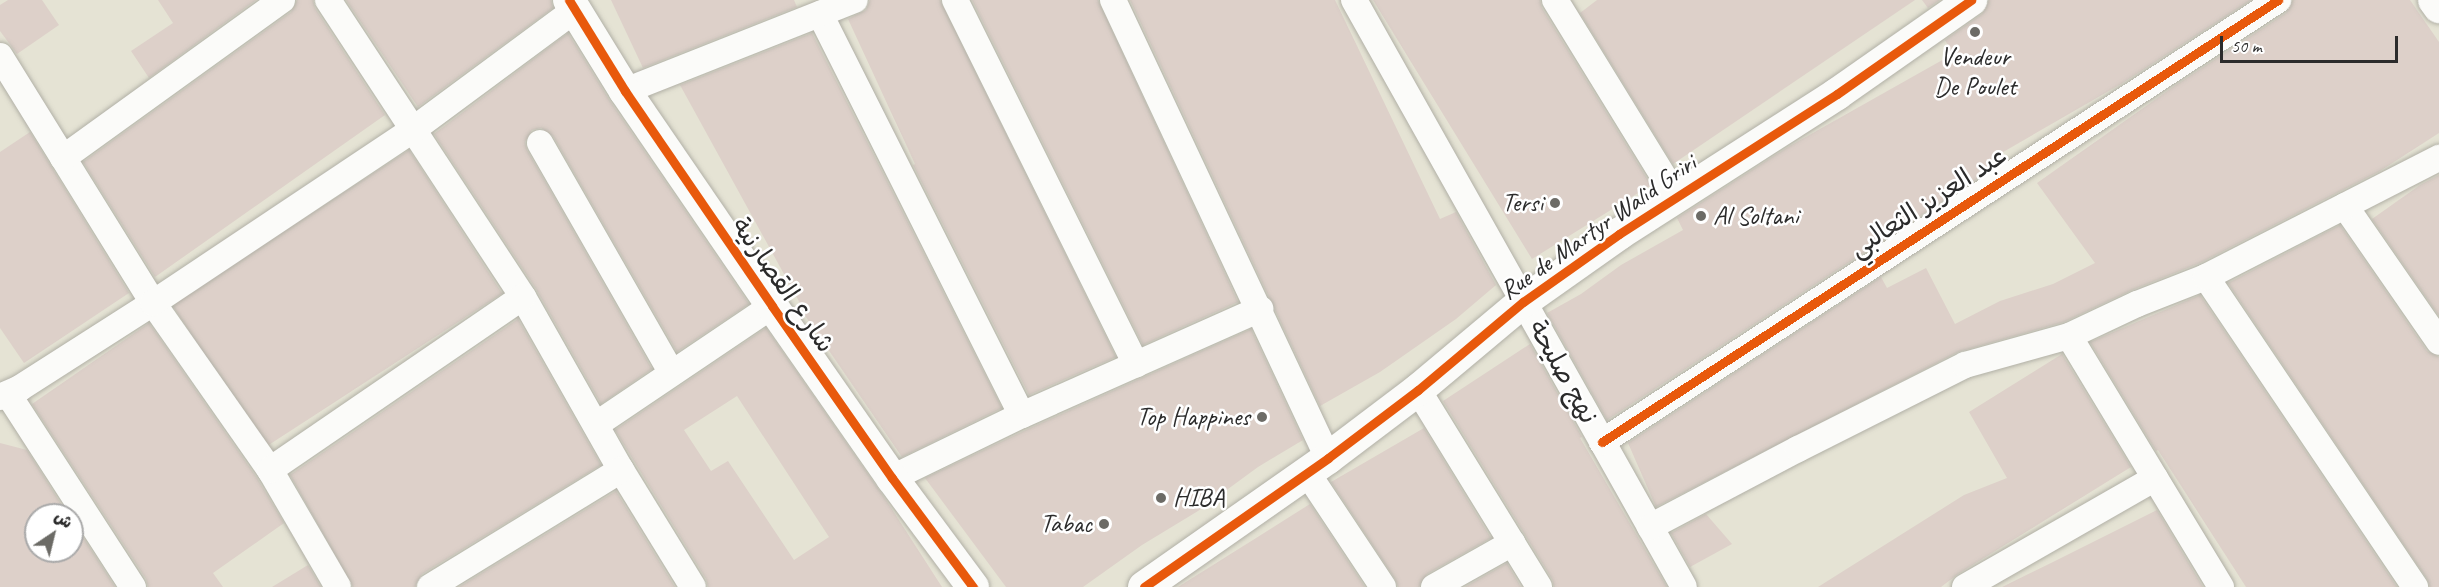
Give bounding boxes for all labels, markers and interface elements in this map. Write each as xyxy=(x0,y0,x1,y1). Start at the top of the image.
scale bar xyxy=(2223,24,2402,62)
marker: Vendeur De Poulet xyxy=(1968,25,1982,39)
text: 50 m xyxy=(2231,35,2262,57)
place label: Vendeur De Poulet xyxy=(1934,41,2016,102)
street label: عبد العزيز الثعالبي xyxy=(1844,140,2012,264)
street label: Rue de Martyr Walid Griri xyxy=(1494,148,1702,306)
place label: Tersi xyxy=(1502,187,1543,219)
marker: Tersi xyxy=(1548,196,1562,210)
place label: Al Soltani xyxy=(1713,200,1798,232)
marker: Al Soltani xyxy=(1694,209,1708,223)
street label: شارع القصارنية xyxy=(725,211,841,359)
street label: نهج صليحة xyxy=(1522,315,1604,429)
place label: Top Happines xyxy=(1136,401,1250,433)
marker: Top Happines xyxy=(1255,410,1269,424)
place label: HIBA xyxy=(1173,482,1224,514)
marker: HIBA xyxy=(1154,491,1168,505)
north arrow xyxy=(24,503,84,563)
text: ش xyxy=(50,507,76,533)
place label: Tabac xyxy=(1040,508,1092,540)
marker: Tabac xyxy=(1097,517,1111,531)

